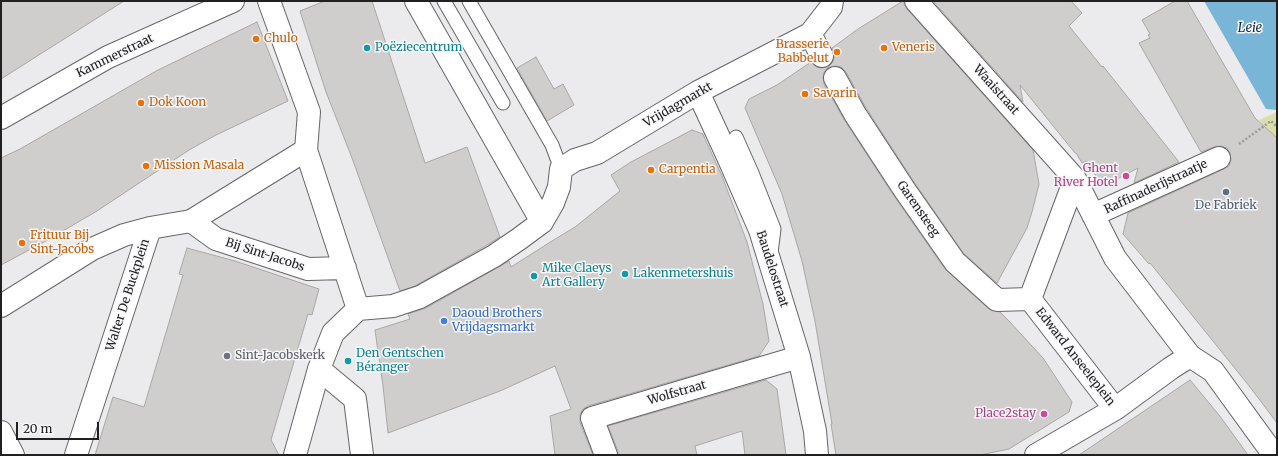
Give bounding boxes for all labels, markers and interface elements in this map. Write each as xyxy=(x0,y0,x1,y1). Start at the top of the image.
water label: Leie xyxy=(1238,20,1262,36)
street label: Kammerstraat xyxy=(74,31,156,81)
place label: Chulo xyxy=(264,32,298,46)
marker: Chulo xyxy=(251,34,261,44)
place label: Brasserie Babbelut xyxy=(776,38,829,66)
place label: Poëziecentrum xyxy=(375,41,462,55)
place label: Veneris xyxy=(892,41,935,55)
marker: Poëziecentrum xyxy=(362,43,372,53)
marker: Veneris xyxy=(879,43,889,53)
marker: Brasserie Babbelut xyxy=(832,47,842,57)
street label: Waaistraat xyxy=(970,62,1022,118)
street label: Vrijdagmarkt xyxy=(641,79,715,131)
place label: Savarin xyxy=(813,87,857,101)
marker: Savarin xyxy=(800,89,810,99)
place label: Dok Koon xyxy=(149,96,206,110)
marker: Dok Koon xyxy=(136,98,146,108)
street label: Raffinaderijstraatje xyxy=(1102,157,1210,217)
place label: Mission Masala xyxy=(154,159,244,173)
marker: Mission Masala xyxy=(141,161,151,171)
place label: Ghent River Hotel xyxy=(1054,162,1118,190)
place label: Carpentia xyxy=(659,163,716,177)
marker: Carpentia xyxy=(646,165,656,175)
marker: Ghent River Hotel xyxy=(1121,171,1131,181)
street label: Garensteeg xyxy=(894,178,942,240)
marker: De Fabriek xyxy=(1221,187,1231,197)
place label: De Fabriek xyxy=(1195,199,1257,213)
place label: Frituur Bij Sint-Jacobs xyxy=(30,229,94,257)
street label: Baudelostraat xyxy=(753,229,791,309)
street label: Bij Sint-Jacobs xyxy=(224,235,306,275)
street label: Walter De Buckplein xyxy=(103,237,153,353)
marker: Frituur Bij Sint-Jacobs xyxy=(17,238,27,248)
place label: Mike Claeys Art Gallery xyxy=(542,262,611,290)
place label: Lakenmetershuis xyxy=(633,267,733,281)
marker: Lakenmetershuis xyxy=(620,269,630,279)
marker: Mike Claeys Art Gallery xyxy=(529,271,539,281)
street label: Edward Anseeleplein xyxy=(1032,305,1118,409)
place label: Daoud Brothers Vrijdagsmarkt xyxy=(452,307,542,335)
marker: Daoud Brothers Vrijdagsmarkt xyxy=(439,316,449,326)
place label: Den Gentschen Béranger xyxy=(356,347,444,375)
place label: Sint-Jacobskerk xyxy=(235,349,325,363)
marker: Sint-Jacobskerk xyxy=(222,351,232,361)
marker: Den Gentschen Béranger xyxy=(343,356,353,366)
street label: Wolfstraat xyxy=(646,378,708,408)
place label: Place2stay xyxy=(975,407,1036,421)
marker: Place2stay xyxy=(1039,409,1049,419)
scale bar xyxy=(18,414,101,440)
text: 20 m xyxy=(23,421,52,436)

